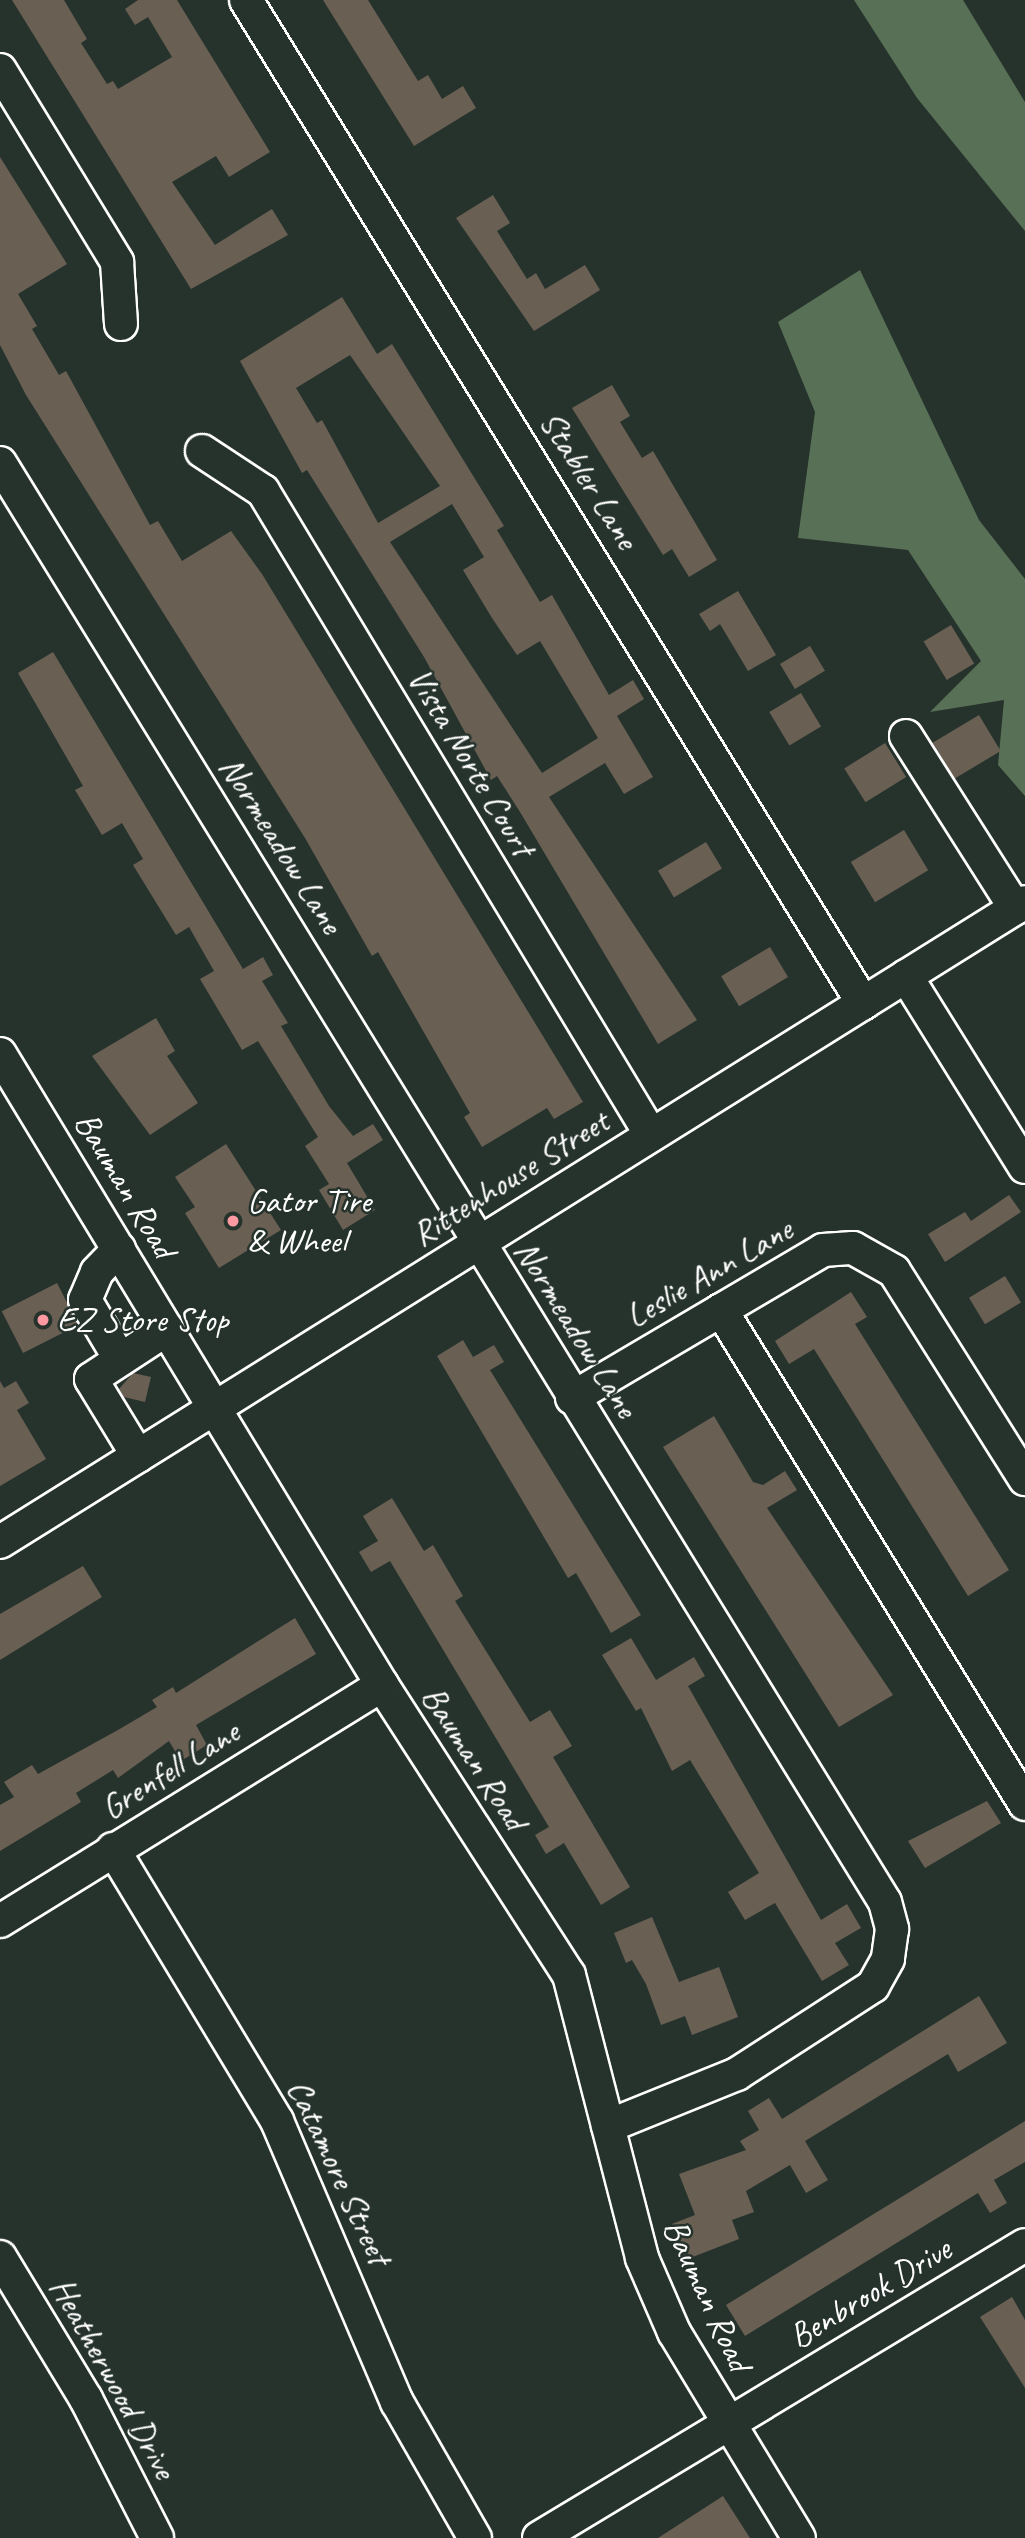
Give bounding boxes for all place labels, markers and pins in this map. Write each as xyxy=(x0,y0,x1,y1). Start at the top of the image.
place label: Gator Tire & Wheel xyxy=(247,1180,371,1262)
marker: Gator Tire & Wheel xyxy=(225,1213,241,1229)
place label: EZ Store Stop xyxy=(57,1299,231,1341)
marker: EZ Store Stop xyxy=(35,1312,51,1328)

